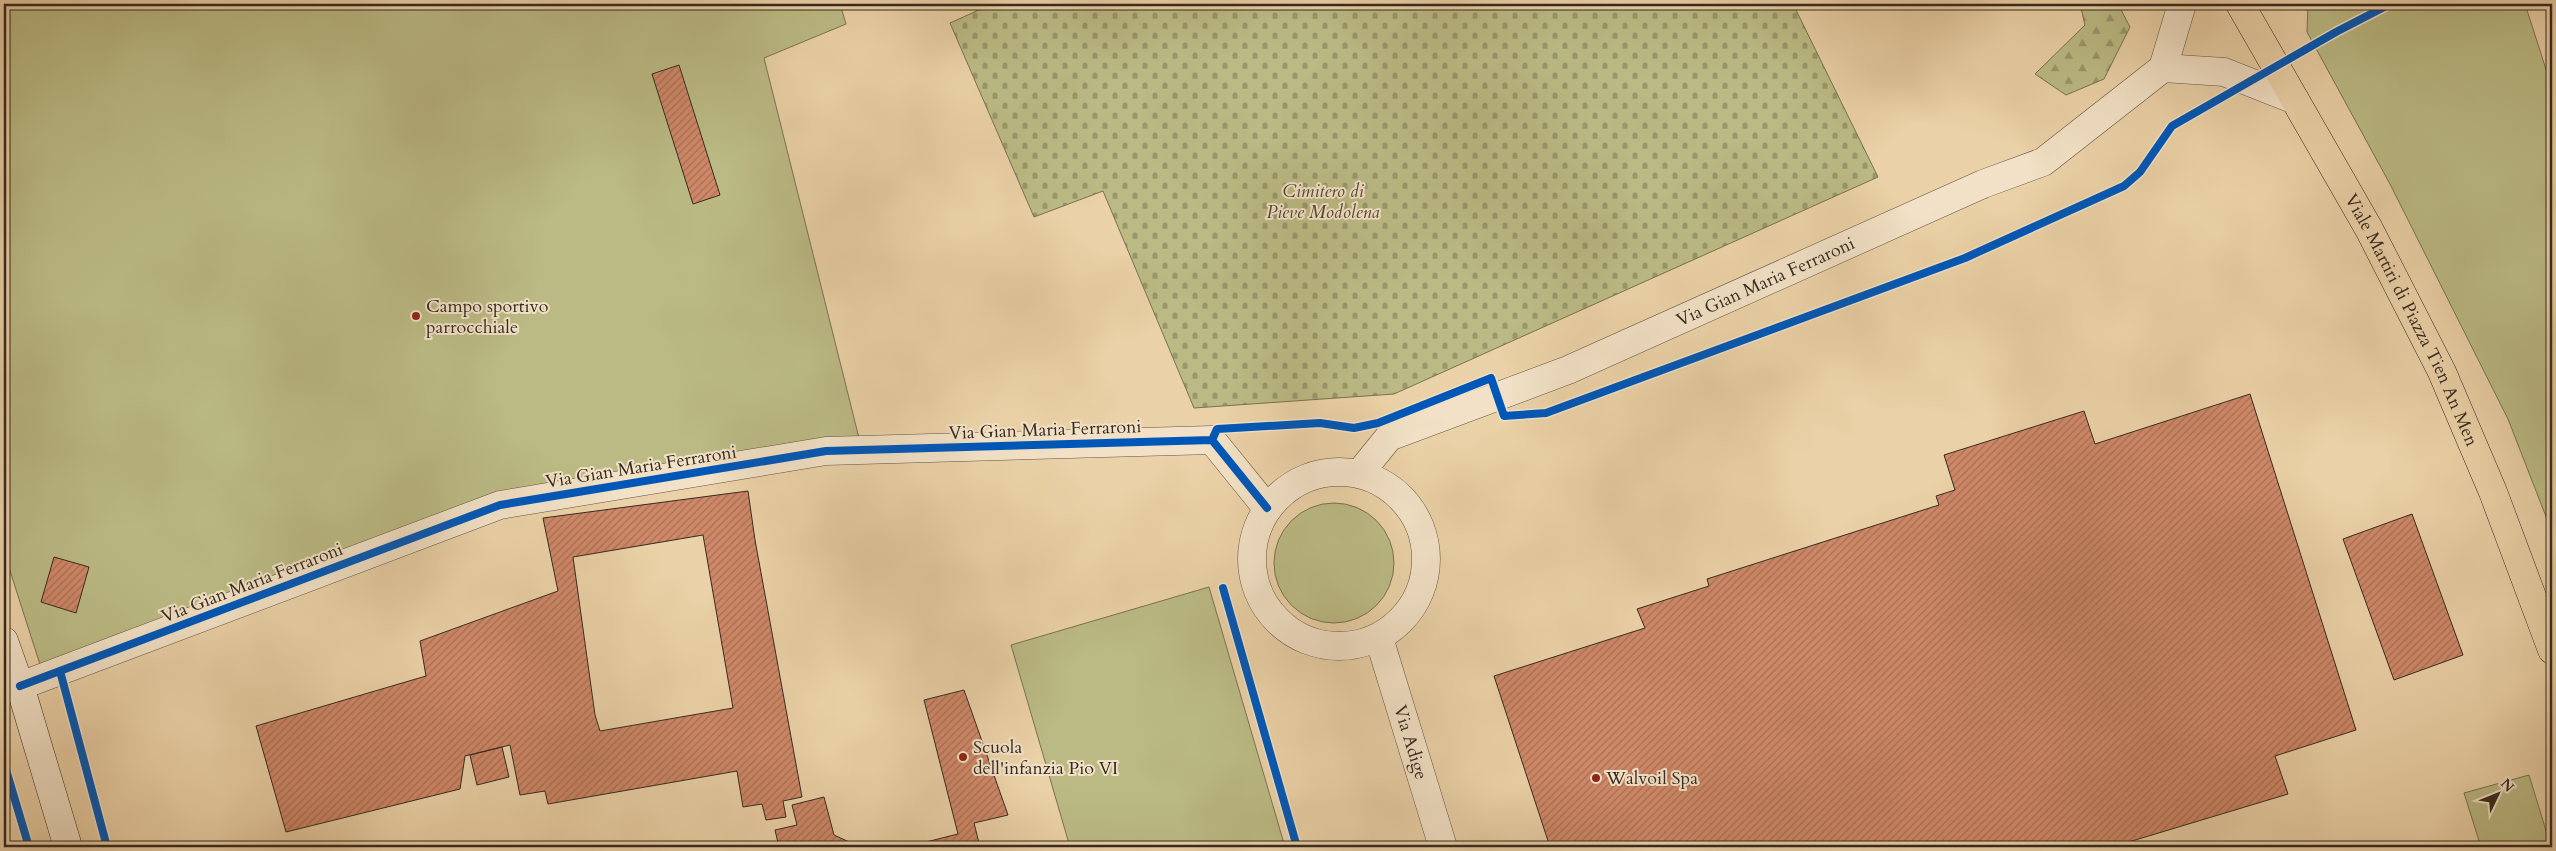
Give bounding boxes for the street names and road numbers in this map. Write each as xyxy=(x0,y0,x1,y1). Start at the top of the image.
street label: Viale Martiri di Piazza Tien An Men xyxy=(2339,189,2485,451)
street label: Via Gian Maria Ferraroni xyxy=(1672,231,1859,332)
street label: Via Gian Maria Ferraroni xyxy=(948,414,1142,446)
street label: Via Gian Maria Ferraroni xyxy=(544,440,738,494)
street label: Via Gian Maria Ferraroni xyxy=(157,537,347,629)
street label: Via Adige xyxy=(1388,702,1434,783)

